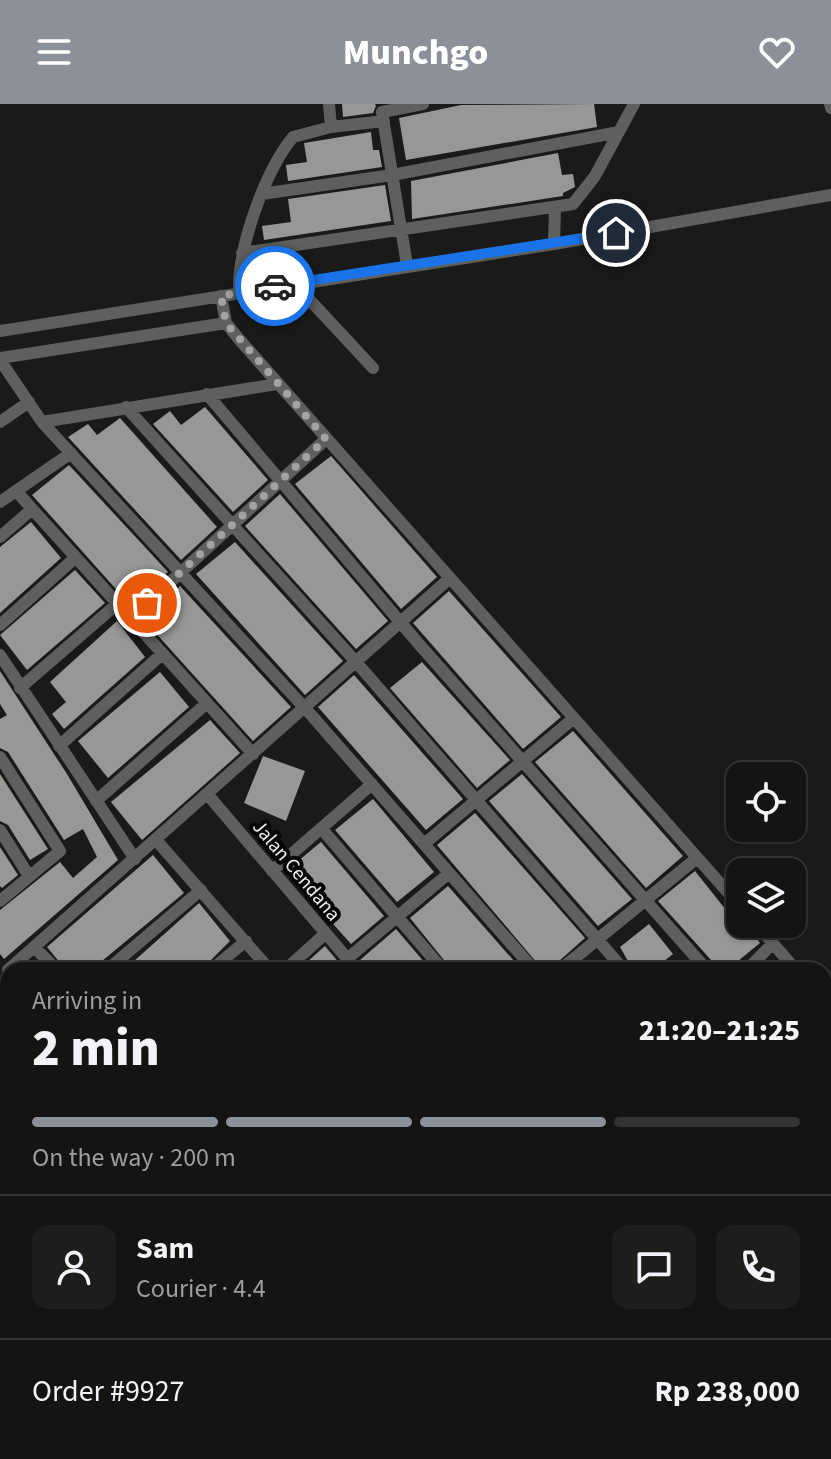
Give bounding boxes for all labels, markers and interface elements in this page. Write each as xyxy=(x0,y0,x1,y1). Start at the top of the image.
text: Munchgo xyxy=(343,27,488,78)
icon: menu xyxy=(32,30,76,74)
icon: heart xyxy=(755,30,799,74)
pin xyxy=(582,199,650,267)
icon: home xyxy=(594,211,638,255)
courier xyxy=(235,246,315,326)
icon: car xyxy=(253,264,297,308)
pin xyxy=(113,569,181,637)
icon: bag xyxy=(125,581,169,625)
map controls xyxy=(726,762,806,938)
button: locate xyxy=(726,762,806,842)
street label: Jalan Cendana xyxy=(246,814,347,927)
button: layers xyxy=(726,858,806,938)
text: Arriving in xyxy=(32,982,142,1019)
text: 21:20–21:25 xyxy=(639,1009,800,1052)
text: 2 min xyxy=(32,1012,160,1086)
text: On the way · 200 m xyxy=(32,1139,236,1176)
button: person xyxy=(32,1225,116,1309)
button: chat xyxy=(612,1225,696,1309)
button: phone xyxy=(716,1225,800,1309)
text: Sam xyxy=(136,1227,194,1270)
text: Courier · 4.4 xyxy=(136,1270,266,1307)
text: Order #9927 xyxy=(32,1370,185,1413)
text: Rp 238,000 xyxy=(654,1370,800,1413)

